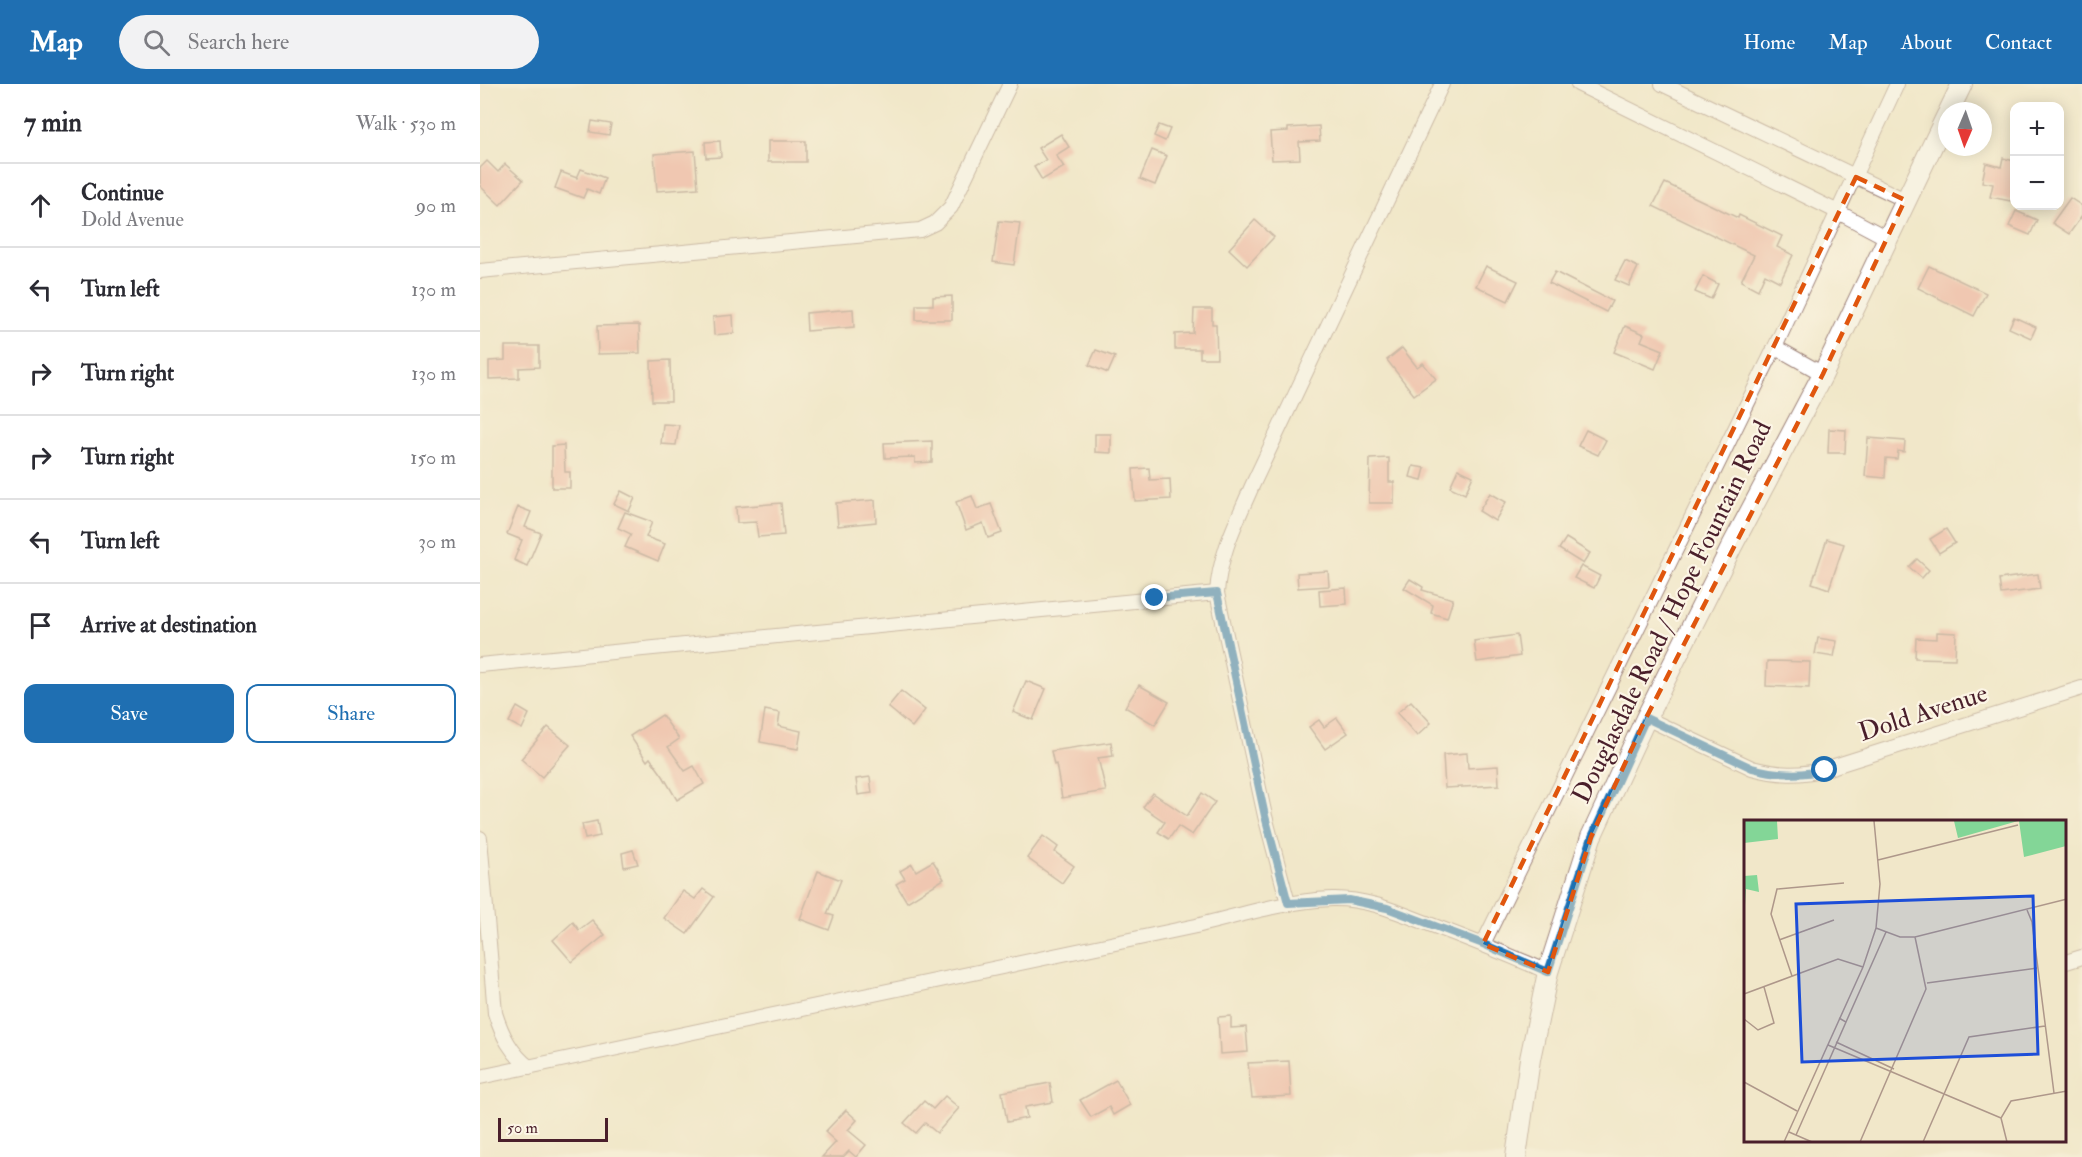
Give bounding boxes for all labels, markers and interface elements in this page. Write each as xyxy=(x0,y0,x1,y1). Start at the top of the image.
search box xyxy=(119,15,539,69)
text: Map xyxy=(30,25,83,60)
icon: search xyxy=(140,26,173,59)
text: Search here xyxy=(188,28,289,56)
text: Home xyxy=(1743,29,1795,56)
text: Map xyxy=(1828,29,1868,56)
text: About xyxy=(1901,29,1952,56)
text: Contact xyxy=(1985,29,2052,56)
north arrow xyxy=(1938,102,1992,156)
map controls xyxy=(2010,102,2064,210)
button: + xyxy=(2010,102,2064,156)
text: 7 min xyxy=(24,107,82,139)
text: Walk · 530 m xyxy=(356,111,456,136)
button: − xyxy=(2010,156,2064,210)
text: Continue xyxy=(81,179,164,207)
icon: ahead xyxy=(24,189,57,222)
text: 90 m xyxy=(416,193,456,218)
text: Dold Avenue xyxy=(81,207,184,232)
icon: left xyxy=(24,273,57,306)
text: Turn left xyxy=(81,275,160,303)
text: 130 m xyxy=(411,277,456,302)
icon: right xyxy=(24,357,57,390)
text: Turn right xyxy=(81,359,174,387)
text: 130 m xyxy=(411,361,456,386)
street label: Douglasdale Road / Hope Fountain Road xyxy=(1565,415,1780,809)
icon: right xyxy=(24,441,57,474)
text: Turn right xyxy=(81,443,174,471)
text: 150 m xyxy=(410,445,456,470)
icon: left xyxy=(24,525,57,558)
text: Turn left xyxy=(81,527,160,555)
text: 30 m xyxy=(418,529,456,554)
route end xyxy=(1141,584,1167,610)
icon: arrive xyxy=(24,609,57,642)
text: Arrive at destination xyxy=(81,611,257,639)
street label: Dold Avenue xyxy=(1854,677,1992,749)
button: Save xyxy=(24,684,234,743)
button: Share xyxy=(246,684,456,743)
route start xyxy=(1811,756,1837,782)
inset map xyxy=(1744,820,2067,1142)
scale bar xyxy=(498,1115,608,1142)
text: 50 m xyxy=(507,1118,538,1138)

